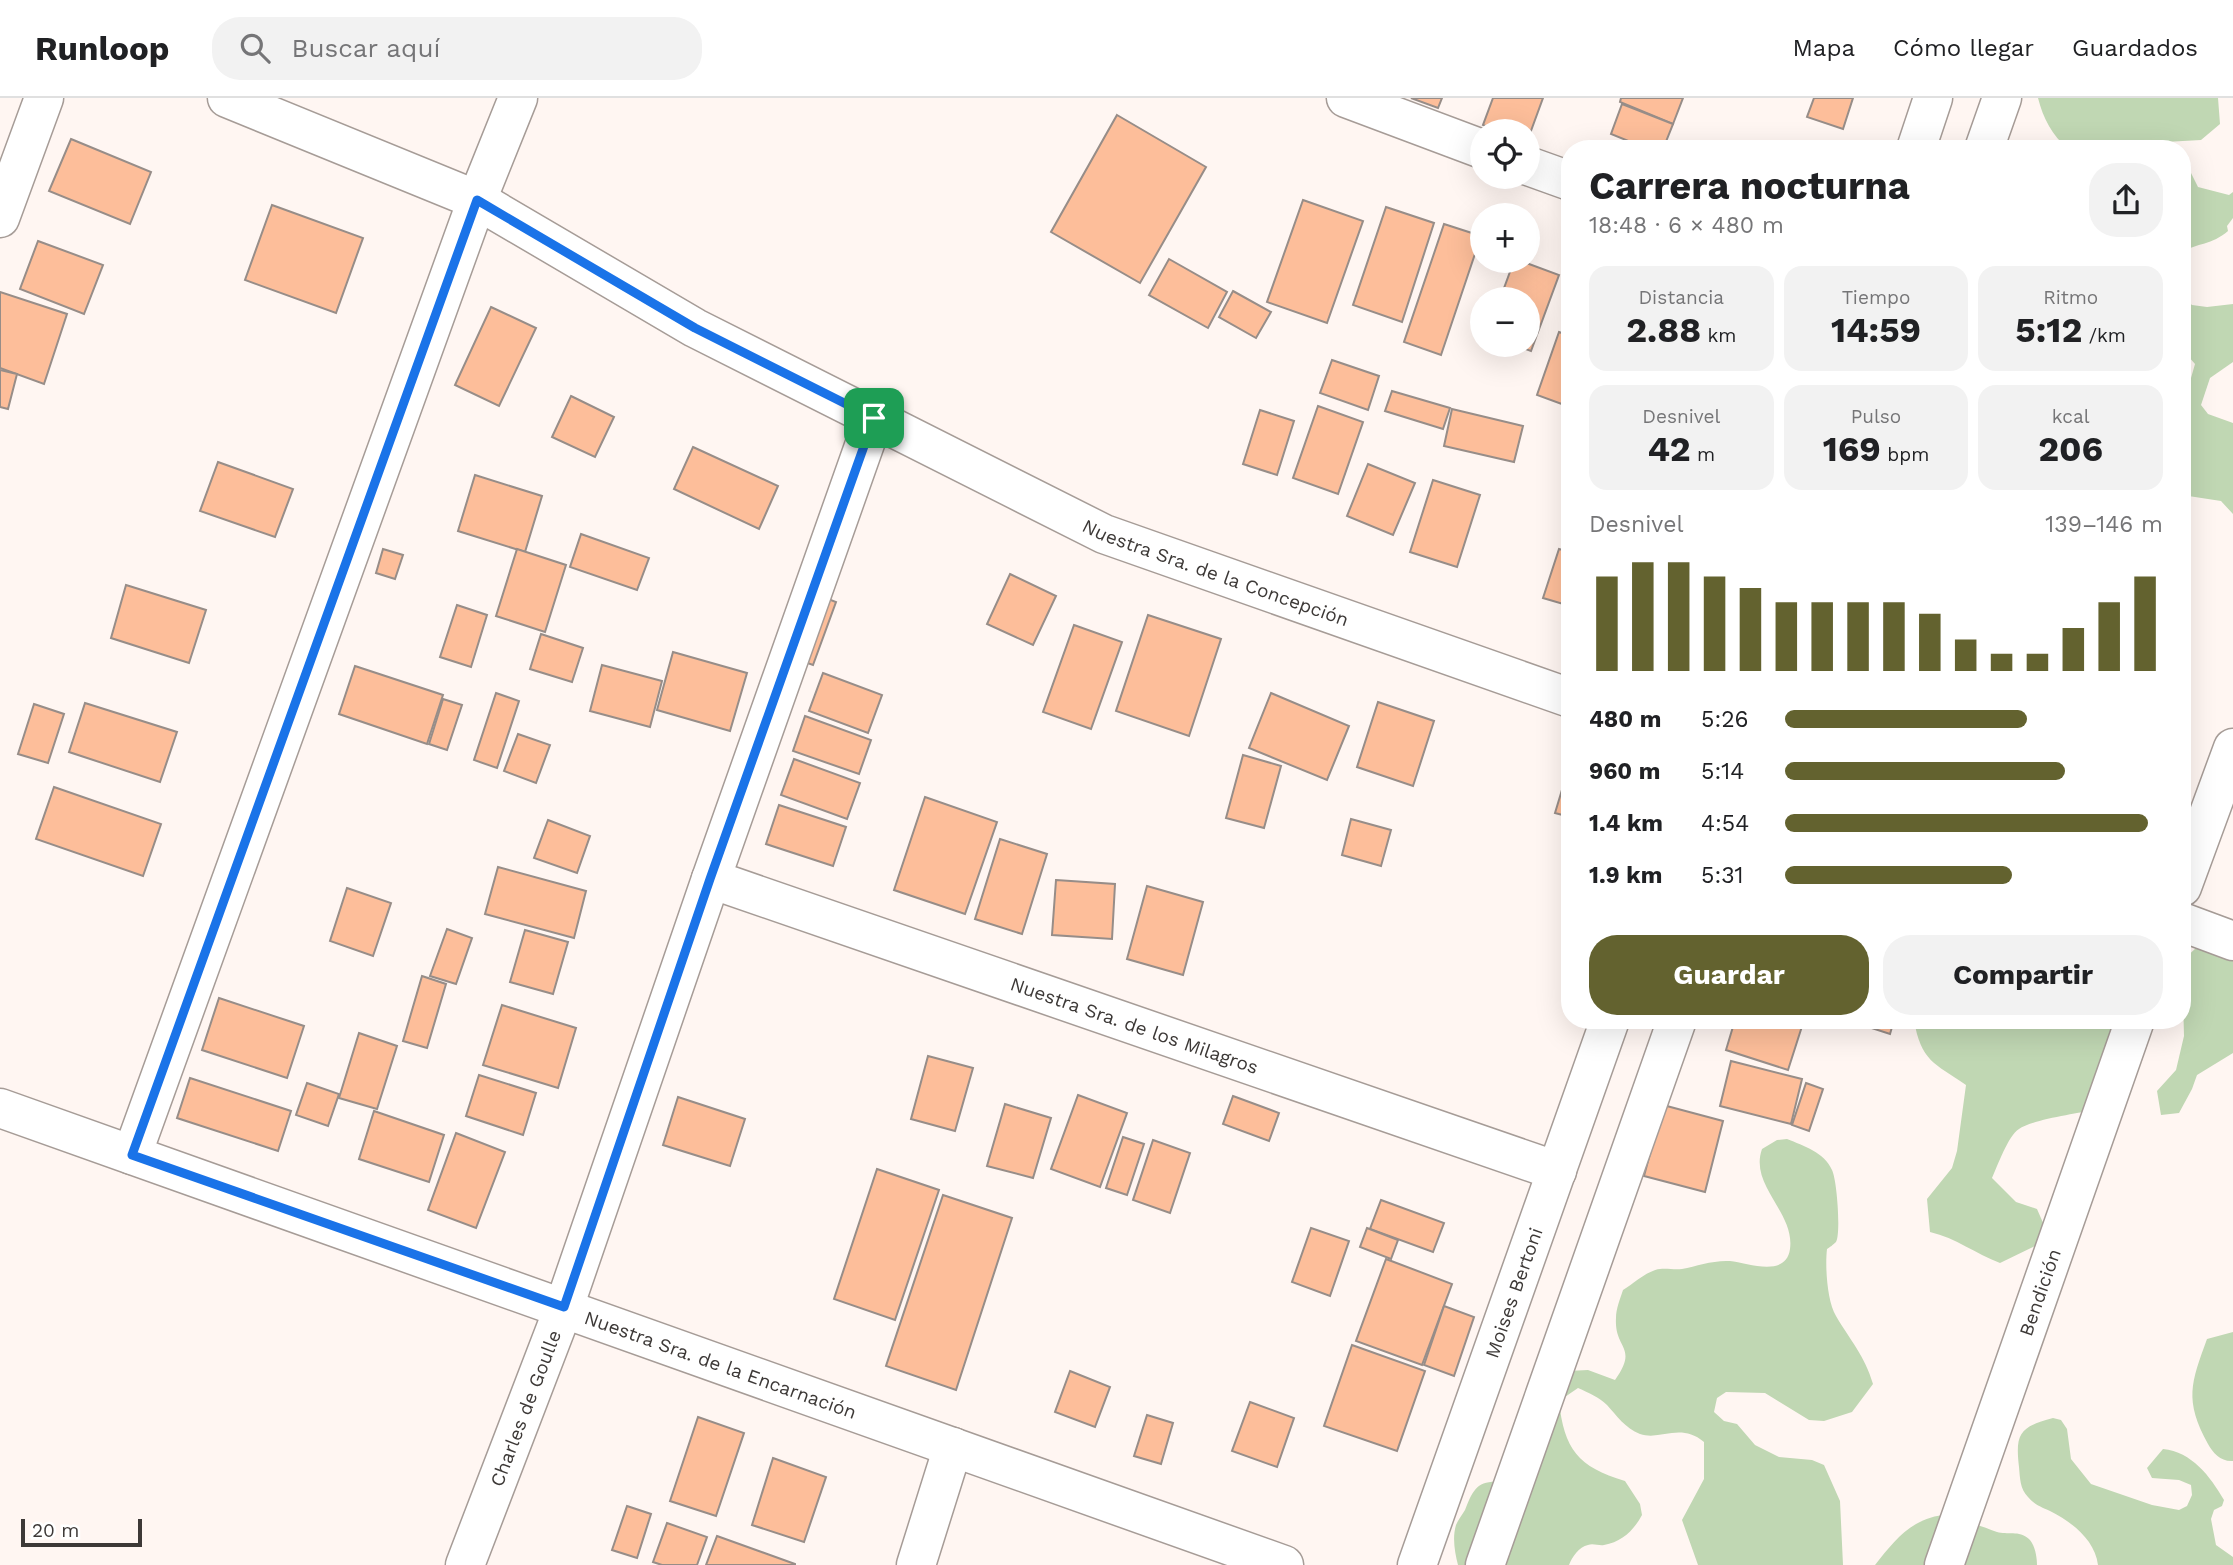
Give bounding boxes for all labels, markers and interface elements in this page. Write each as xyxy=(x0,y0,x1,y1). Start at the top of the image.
search box xyxy=(212,17,702,80)
text: Runloop xyxy=(35,29,170,68)
icon: search xyxy=(236,29,274,67)
text: Buscar aquí xyxy=(292,33,440,63)
text: Mapa xyxy=(1793,34,1855,62)
text: Cómo llegar xyxy=(1893,34,2034,62)
text: Guardados xyxy=(2072,34,2198,62)
map controls xyxy=(1470,119,1540,357)
button: locate xyxy=(1470,119,1540,189)
button: share xyxy=(2089,163,2163,237)
text: Carrera nocturna xyxy=(1589,164,1910,208)
button: + xyxy=(1470,203,1540,273)
text: 18:48 · 6 × 480 m xyxy=(1589,212,1784,239)
text: Distancia xyxy=(1639,286,1724,309)
text: Tiempo xyxy=(1842,286,1910,309)
text: Ritmo xyxy=(2043,286,2098,309)
button: − xyxy=(1470,287,1540,357)
text: 2.88 xyxy=(1626,309,1701,351)
text: 14:59 xyxy=(1831,309,1921,351)
text: 5:12 xyxy=(2015,309,2082,351)
text: km xyxy=(1701,324,1736,347)
text: /km xyxy=(2082,324,2126,347)
pin xyxy=(844,388,904,448)
icon: arrive xyxy=(855,399,893,437)
text: Desnivel xyxy=(1642,405,1720,428)
text: Pulso xyxy=(1851,405,1901,428)
text: kcal xyxy=(2052,405,2089,428)
text: 42 xyxy=(1648,428,1691,470)
text: 169 xyxy=(1823,428,1881,470)
text: 206 xyxy=(2038,428,2103,470)
text: m xyxy=(1691,443,1715,466)
text: bpm xyxy=(1881,443,1929,466)
text: Desnivel xyxy=(1589,511,1684,538)
text: 139–146 m xyxy=(2045,511,2163,538)
street label: Nuestra Sra. de la Concepción xyxy=(1079,514,1352,631)
text: 480 m xyxy=(1589,706,1661,733)
text: 5:26 xyxy=(1701,706,1749,733)
text: 960 m xyxy=(1589,758,1660,785)
text: 5:14 xyxy=(1701,758,1744,785)
text: 1.4 km xyxy=(1589,810,1663,837)
text: 4:54 xyxy=(1701,810,1749,837)
text: 1.9 km xyxy=(1589,862,1662,889)
text: 5:31 xyxy=(1701,862,1744,889)
button: Guardar xyxy=(1589,935,1869,1015)
button: Compartir xyxy=(1883,935,2163,1015)
street label: Nuestra Sra. de los Milagros xyxy=(1008,972,1261,1079)
street label: Moises Bertoni xyxy=(1480,1224,1547,1361)
street label: Bendición xyxy=(2014,1246,2065,1339)
street label: Nuestra Sra. de la Encarnación xyxy=(582,1306,860,1423)
street label: Charles de Goulle xyxy=(485,1327,566,1490)
scale bar xyxy=(21,1516,142,1548)
text: 20 m xyxy=(32,1519,79,1542)

